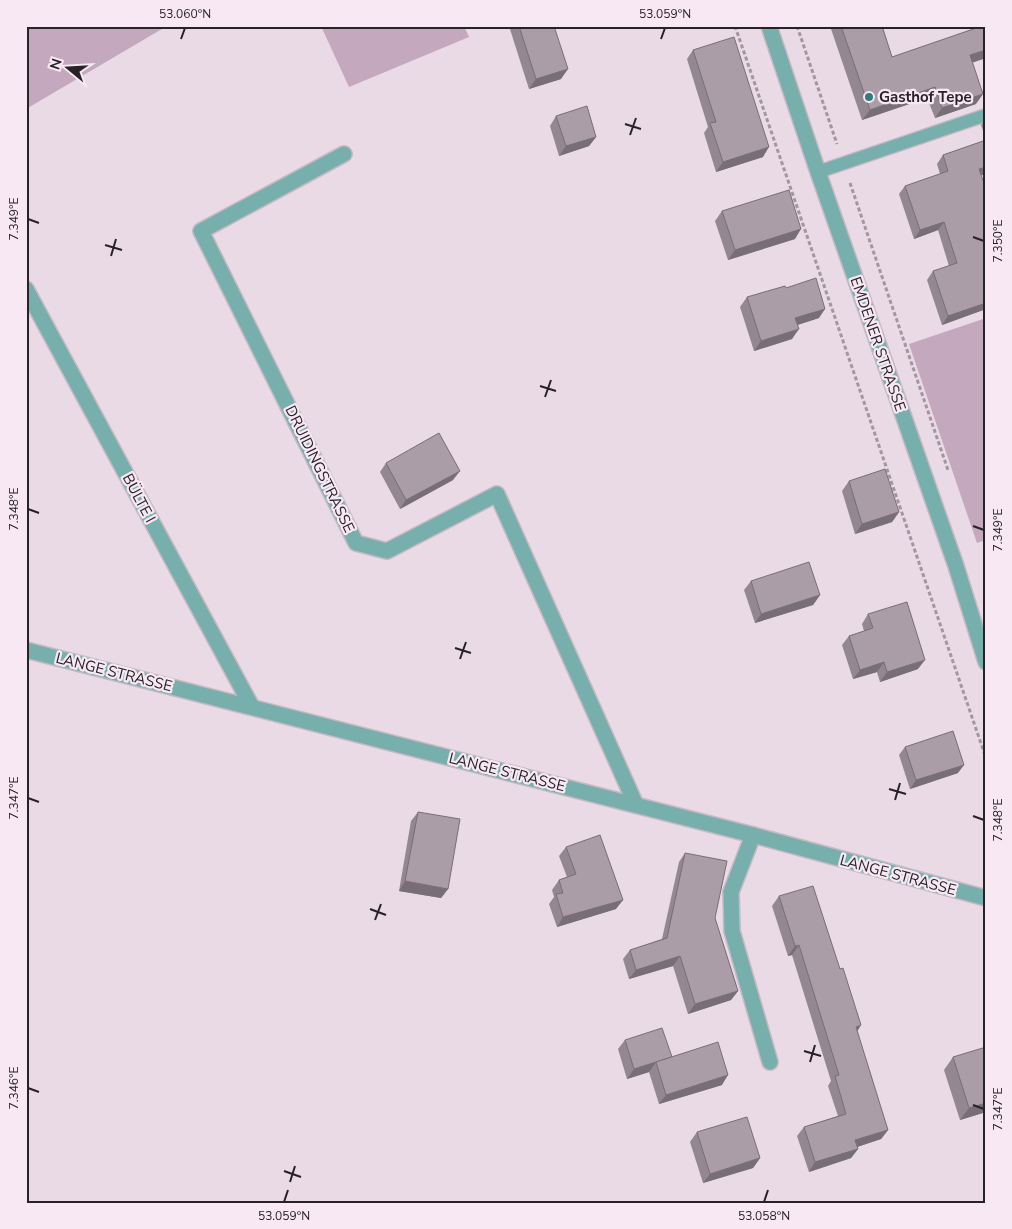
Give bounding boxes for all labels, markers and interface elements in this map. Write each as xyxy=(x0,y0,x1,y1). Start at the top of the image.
text: 53.060°N xyxy=(159,6,211,22)
text: 53.059°N xyxy=(639,6,691,22)
north arrow xyxy=(42,42,92,92)
text: N xyxy=(45,56,67,72)
place label: Gasthof Tepe xyxy=(879,87,972,107)
marker: Gasthof Tepe xyxy=(863,91,875,103)
text: 7.349°E xyxy=(6,198,22,240)
text: 7.350°E xyxy=(990,220,1006,262)
street label: EMDENER STRASSE xyxy=(846,274,910,414)
street label: DRUIDINGSTRASSE xyxy=(281,402,359,536)
street label: BÜLTE I xyxy=(118,470,160,526)
text: 7.348°E xyxy=(6,488,22,530)
text: 7.349°E xyxy=(990,509,1006,551)
street label: LANGE STRASSE xyxy=(54,648,174,696)
street label: LANGE STRASSE xyxy=(447,748,567,796)
text: 7.347°E xyxy=(6,777,22,819)
text: 7.348°E xyxy=(990,799,1006,841)
street label: LANGE STRASSE xyxy=(838,850,958,900)
text: 7.346°E xyxy=(6,1067,22,1109)
text: 7.347°E xyxy=(990,1088,1006,1130)
text: 53.059°N xyxy=(258,1208,310,1224)
text: 53.058°N xyxy=(738,1208,790,1224)

